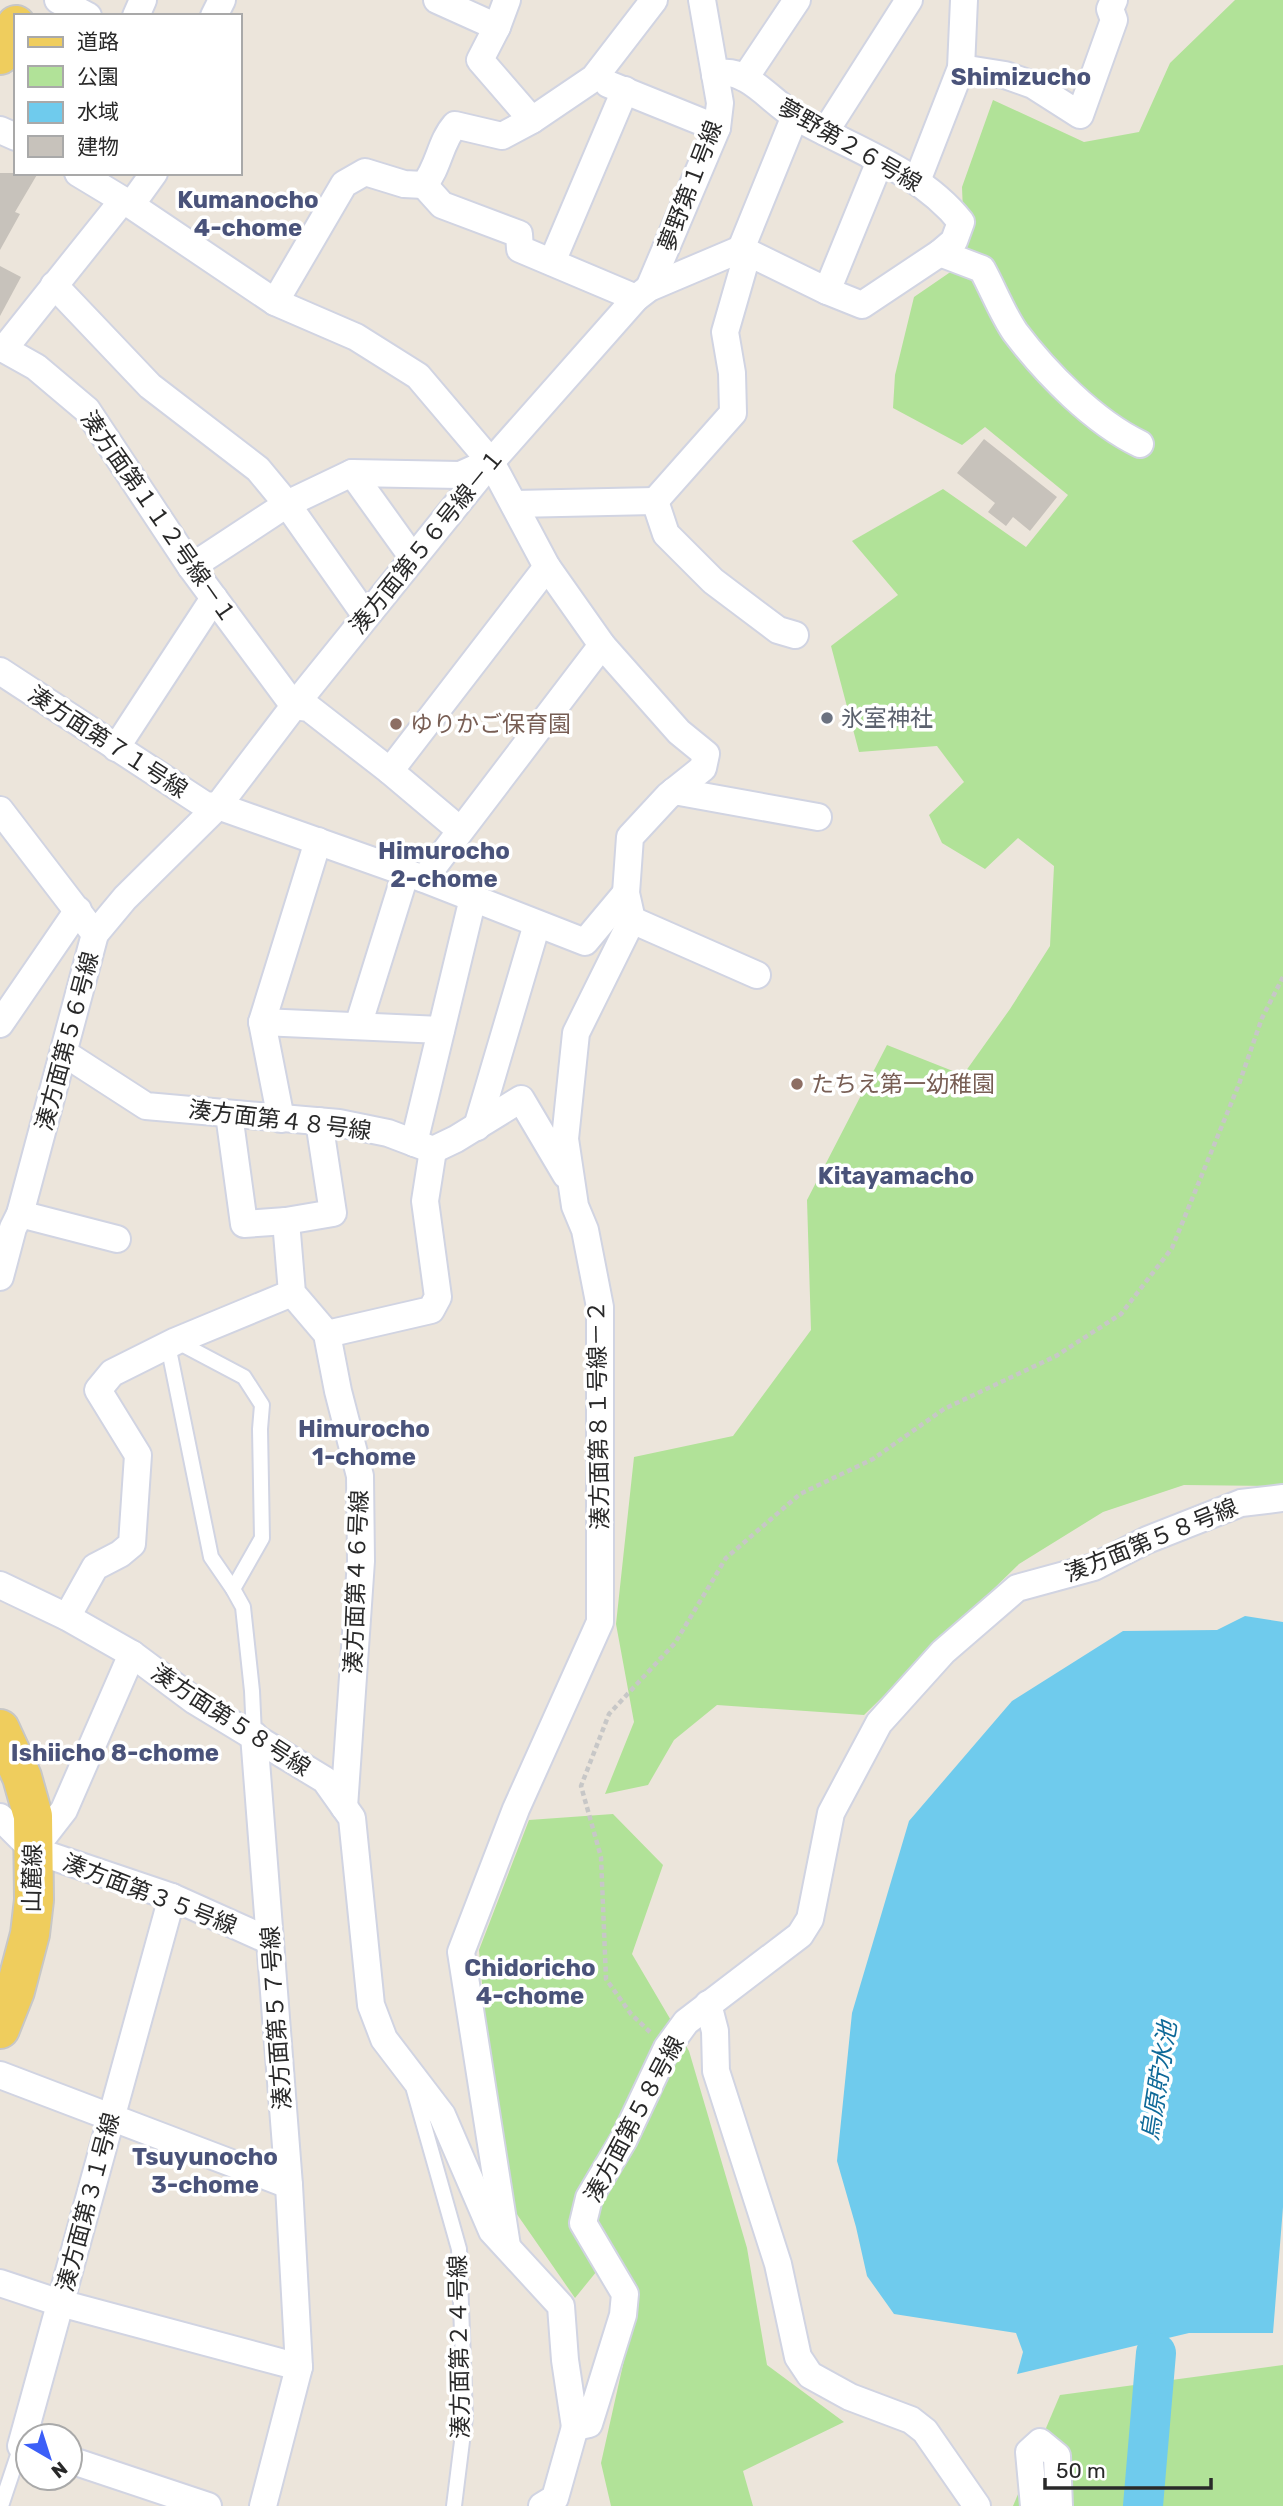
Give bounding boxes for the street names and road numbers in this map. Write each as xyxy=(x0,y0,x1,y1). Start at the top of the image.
street label: 夢野第２６号線 xyxy=(773,93,927,197)
street label: 夢野第１号線 xyxy=(652,117,728,255)
street label: 湊方面第１１２号線－１ xyxy=(75,405,243,629)
street label: 湊方面第５６号線－１ xyxy=(344,443,510,639)
street label: 湊方面第７１号線 xyxy=(23,680,193,804)
street label: 湊方面第５６号線 xyxy=(30,949,104,1133)
street label: 湊方面第４８号線 xyxy=(187,1095,373,1145)
street label: 湊方面第８１号線－２ xyxy=(582,1300,614,1530)
street label: 湊方面第４６号線 xyxy=(339,1490,373,1674)
street label: 湊方面第５８号線 xyxy=(1060,1493,1242,1587)
street label: 湊方面第５８号線 xyxy=(146,1658,316,1782)
street label: 山麓線 xyxy=(17,1843,47,1913)
street label: 湊方面第３５号線 xyxy=(59,1848,241,1940)
street label: 湊方面第５７号線 xyxy=(256,1925,296,2111)
street label: 湊方面第５８号線 xyxy=(578,2031,690,2207)
street label: 湊方面第３１号線 xyxy=(51,2110,125,2294)
street label: 湊方面第２４号線 xyxy=(443,2255,475,2439)

